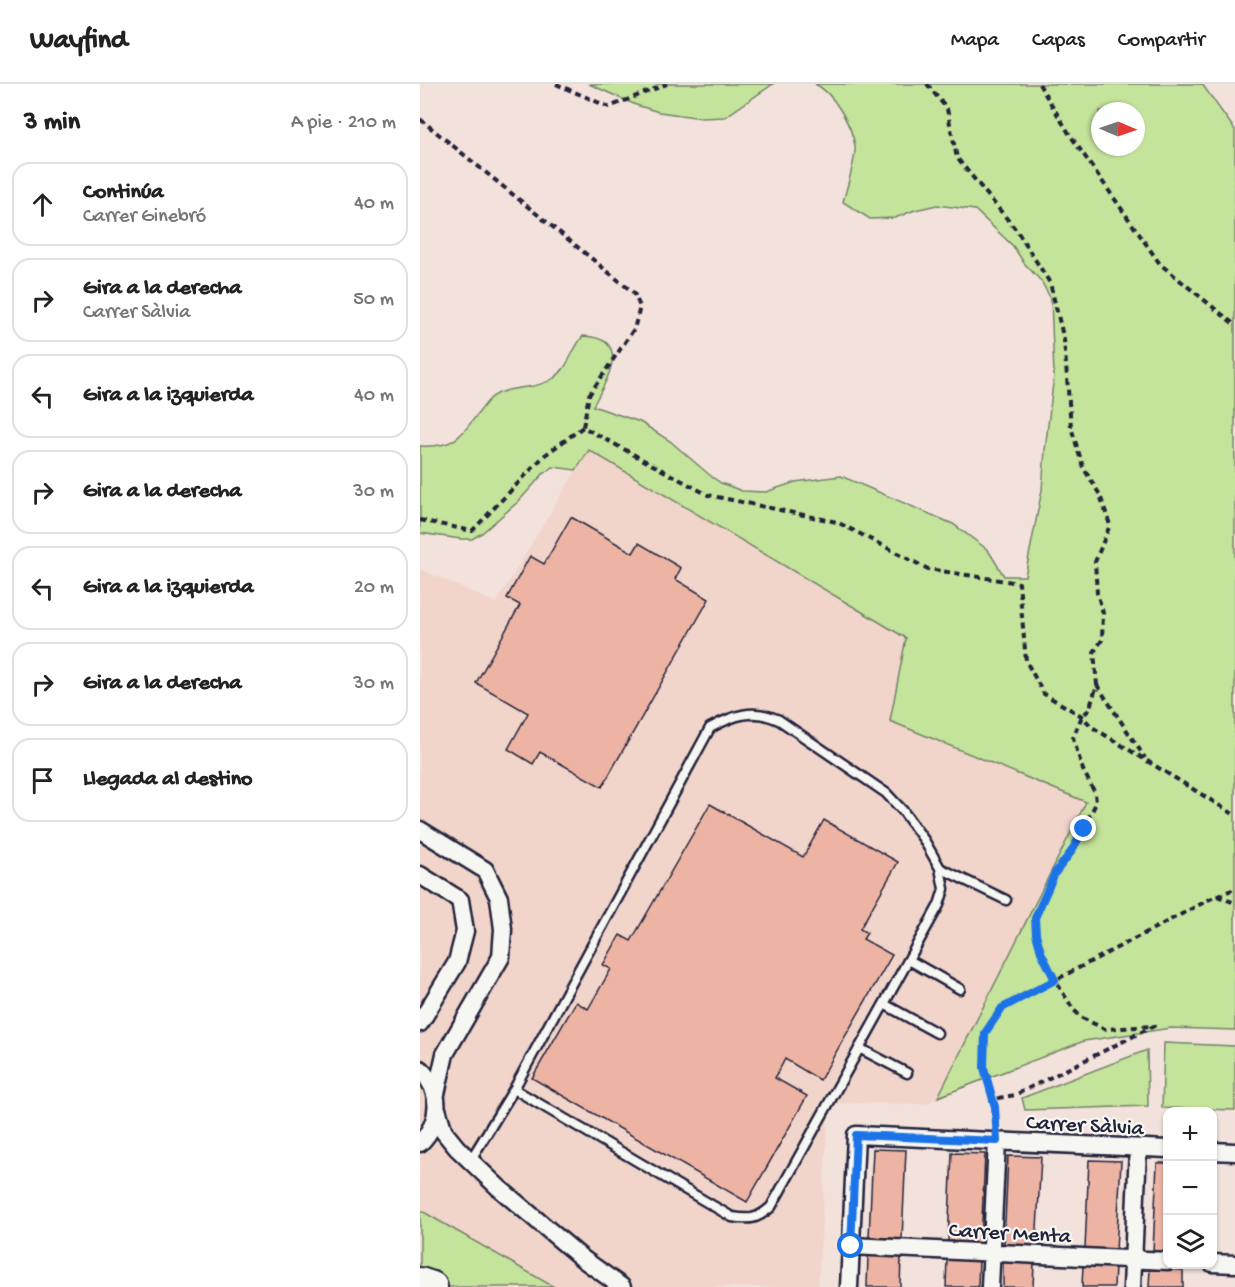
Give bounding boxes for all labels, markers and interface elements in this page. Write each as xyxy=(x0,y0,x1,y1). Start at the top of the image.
text: Wayfind xyxy=(30,25,127,58)
text: Mapa xyxy=(951,29,999,54)
text: Capas xyxy=(1032,29,1085,54)
text: Compartir xyxy=(1118,29,1205,54)
north arrow xyxy=(1091,102,1145,156)
text: 3 min xyxy=(24,108,80,139)
text: A pie · 210 m xyxy=(291,112,396,135)
text: Continúa xyxy=(83,180,164,206)
icon: ahead xyxy=(26,188,59,221)
text: 40 m xyxy=(354,193,394,216)
text: Carrer Ginebró xyxy=(83,206,206,229)
text: Gira a la derecha xyxy=(83,276,241,302)
icon: right xyxy=(26,284,59,317)
text: 50 m xyxy=(353,289,394,312)
text: Carrer Sàlvia xyxy=(83,302,190,325)
icon: left xyxy=(26,380,59,413)
text: Gira a la izquierda xyxy=(83,383,254,409)
text: 40 m xyxy=(354,385,394,408)
icon: right xyxy=(26,476,59,509)
text: Gira a la derecha xyxy=(83,479,241,505)
text: 30 m xyxy=(353,481,394,504)
icon: left xyxy=(26,572,59,605)
text: Gira a la izquierda xyxy=(83,575,254,601)
text: 20 m xyxy=(354,577,394,600)
icon: right xyxy=(26,668,59,701)
text: Gira a la derecha xyxy=(83,671,241,697)
text: 30 m xyxy=(353,673,394,696)
icon: arrive xyxy=(26,764,59,797)
text: Llegada al destino xyxy=(83,767,253,793)
route end xyxy=(1070,815,1096,841)
map controls xyxy=(1163,1107,1217,1269)
button: + xyxy=(1163,1107,1217,1161)
street label: Carrer Sàlvia xyxy=(1025,1111,1145,1143)
button: − xyxy=(1163,1161,1217,1215)
button: layers xyxy=(1163,1215,1217,1269)
street label: Carrer Menta xyxy=(948,1219,1072,1251)
route start xyxy=(837,1232,863,1258)

